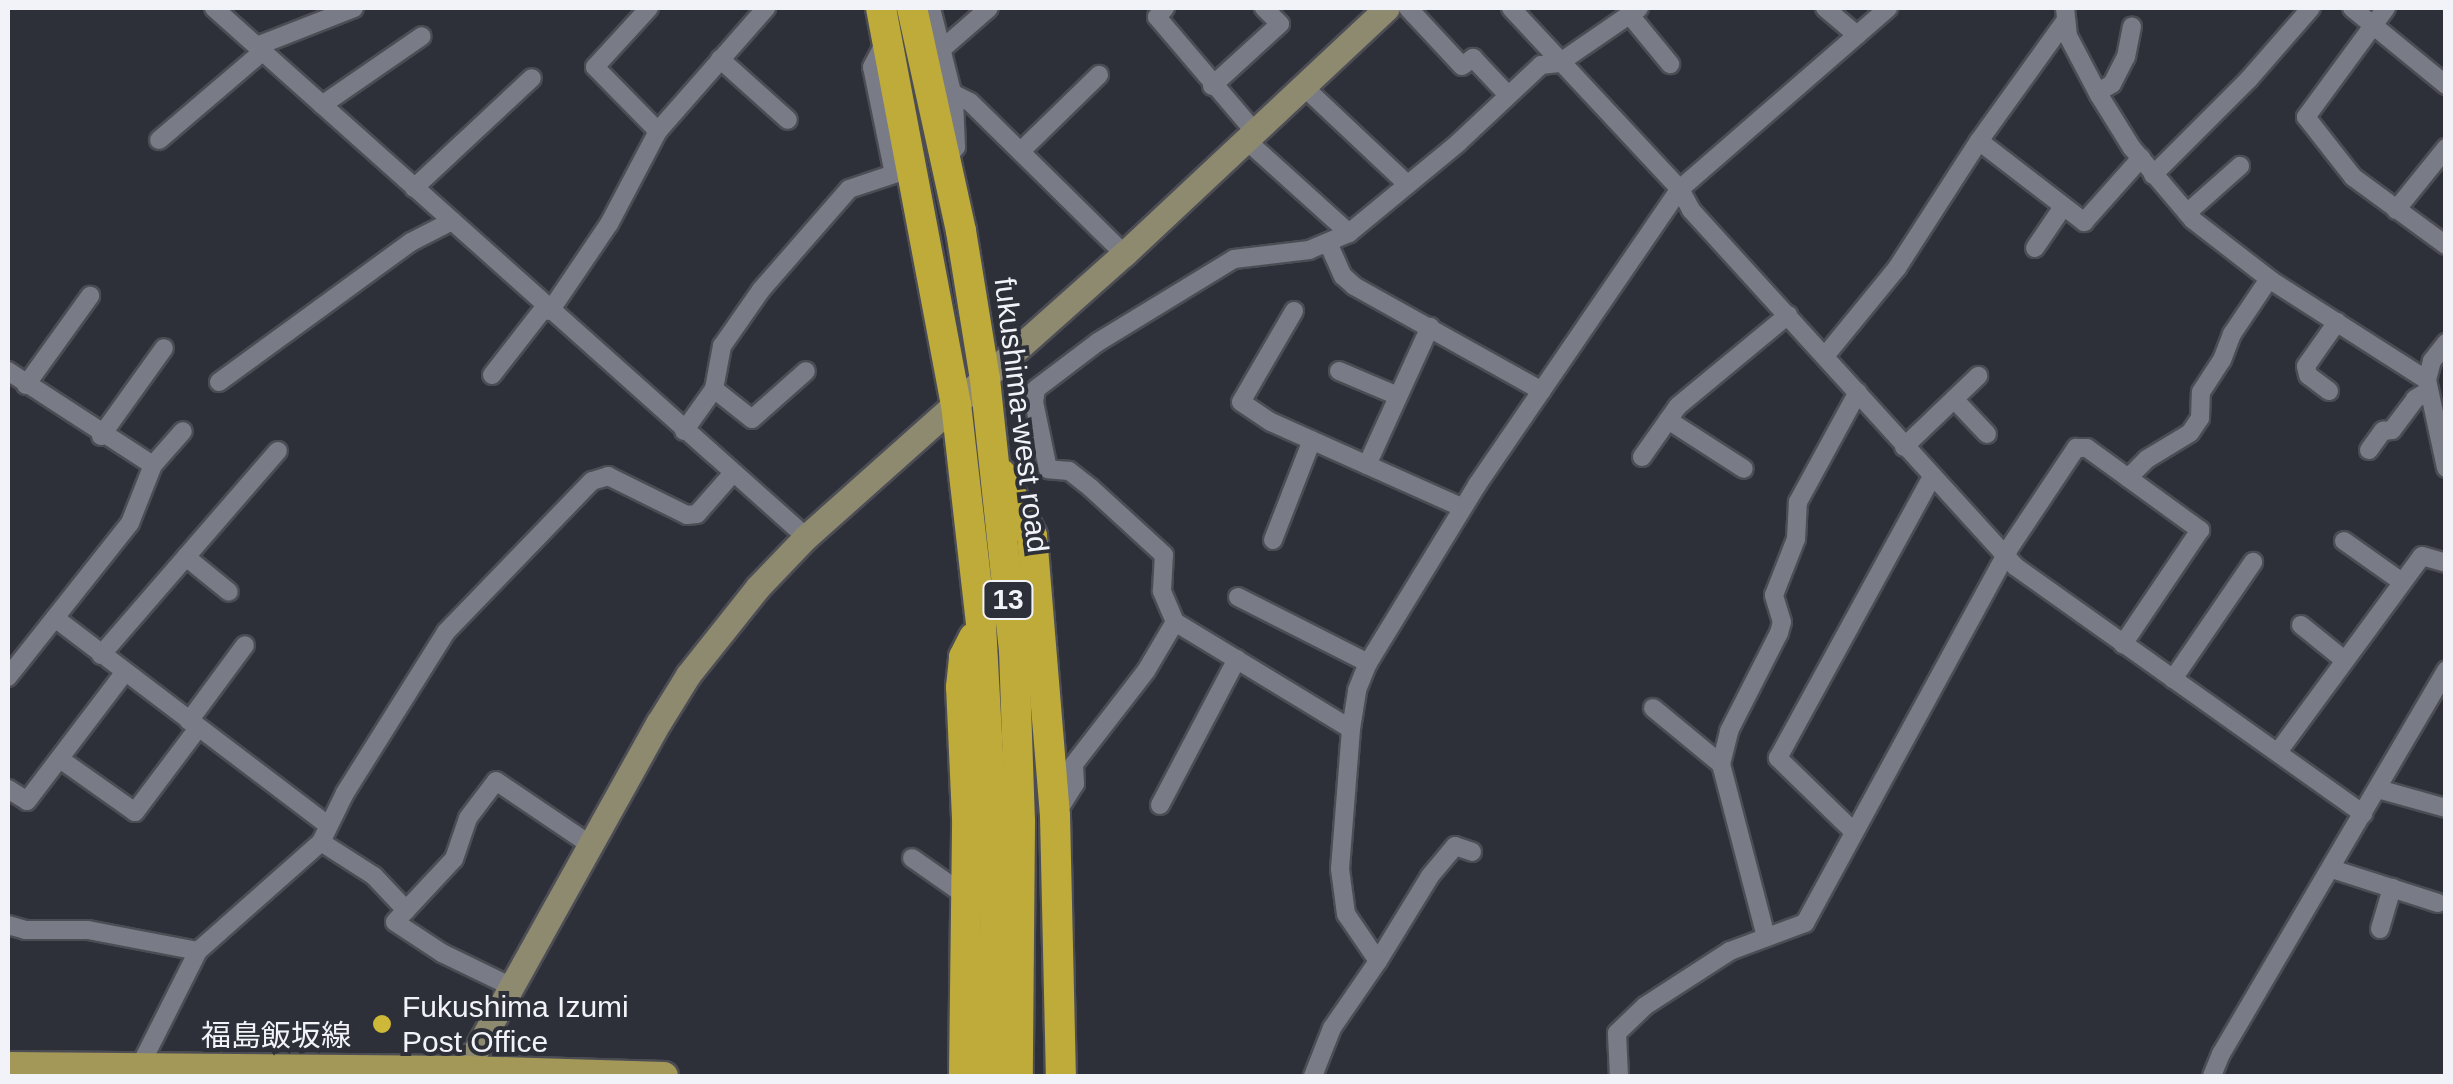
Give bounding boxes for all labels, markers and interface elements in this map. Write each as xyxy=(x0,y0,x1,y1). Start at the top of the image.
street label: fukushima-west road xyxy=(986,275,1056,555)
road number: 13 xyxy=(980,577,1036,623)
place label: Fukushima Izumi Post Office xyxy=(402,989,629,1060)
marker: Fukushima Izumi Post Office xyxy=(371,1013,393,1035)
street label: 福島飯坂線 xyxy=(201,1018,351,1054)

